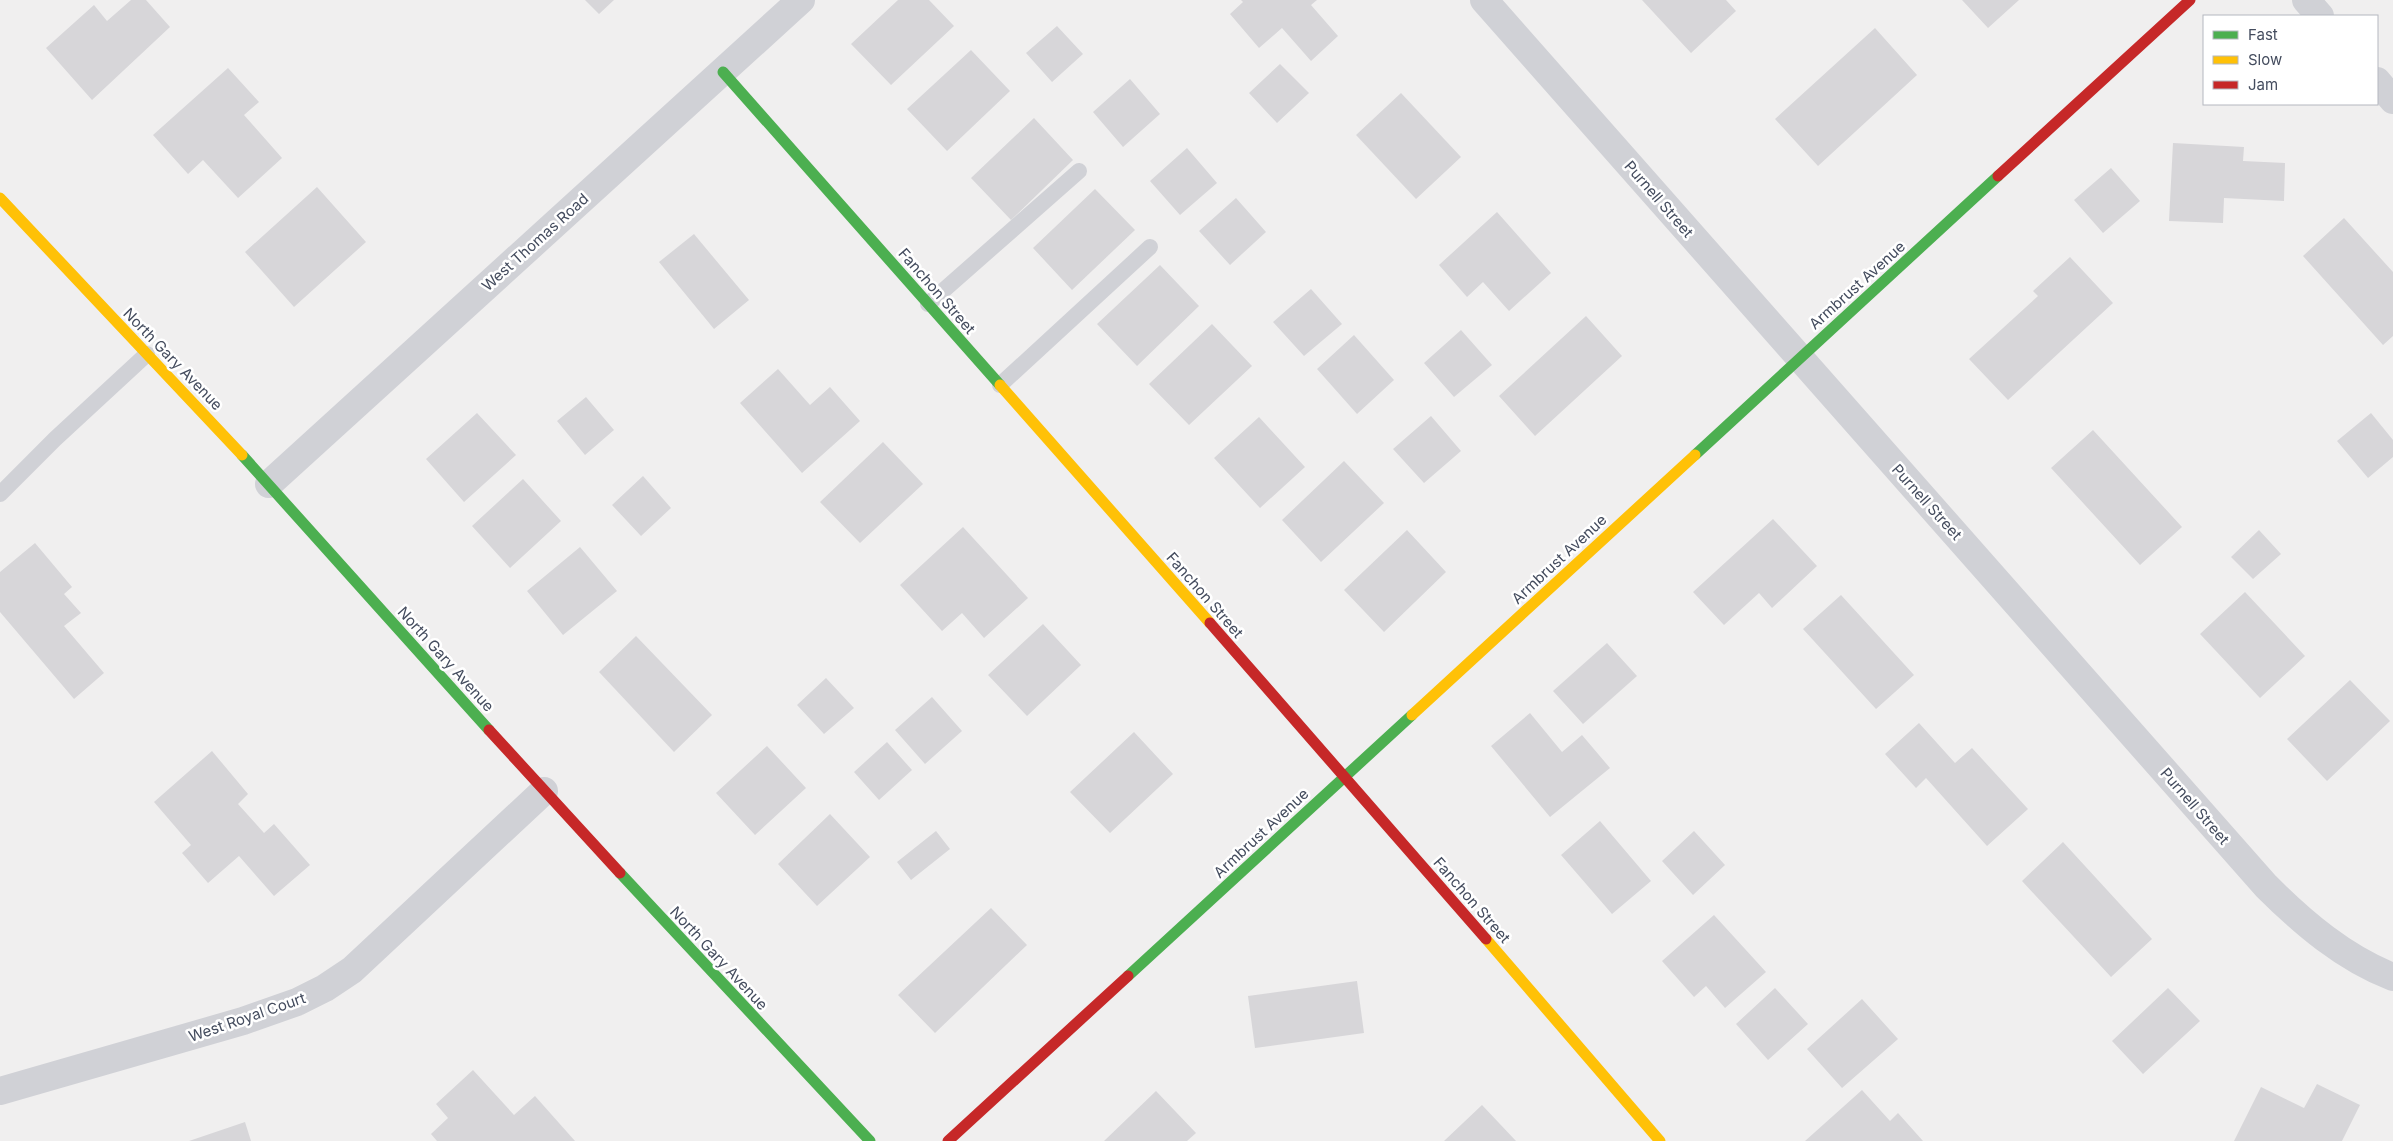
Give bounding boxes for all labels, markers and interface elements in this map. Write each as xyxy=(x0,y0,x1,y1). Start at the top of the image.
legend xyxy=(2203,15,2378,105)
text: Fast xyxy=(2248,25,2278,44)
text: Slow xyxy=(2248,50,2282,69)
text: Jam xyxy=(2248,75,2278,94)
street label: Purnell Street xyxy=(1620,157,1698,241)
street label: West Thomas Road xyxy=(478,189,592,295)
street label: Armbrust Avenue xyxy=(1805,237,1909,333)
street label: Fanchon Street xyxy=(895,244,980,338)
street label: North Gary Avenue xyxy=(119,304,227,414)
street label: Purnell Street xyxy=(1888,460,1966,544)
street label: Armbrust Avenue xyxy=(1508,510,1610,608)
street label: Fanchon Street xyxy=(1163,548,1248,642)
street label: North Gary Avenue xyxy=(394,602,498,716)
street label: Purnell Street xyxy=(2156,764,2234,848)
street label: Armbrust Avenue xyxy=(1210,784,1312,882)
street label: Fanchon Street xyxy=(1430,853,1515,947)
street label: North Gary Avenue xyxy=(666,902,772,1014)
street label: West Royal Court xyxy=(186,988,308,1046)

